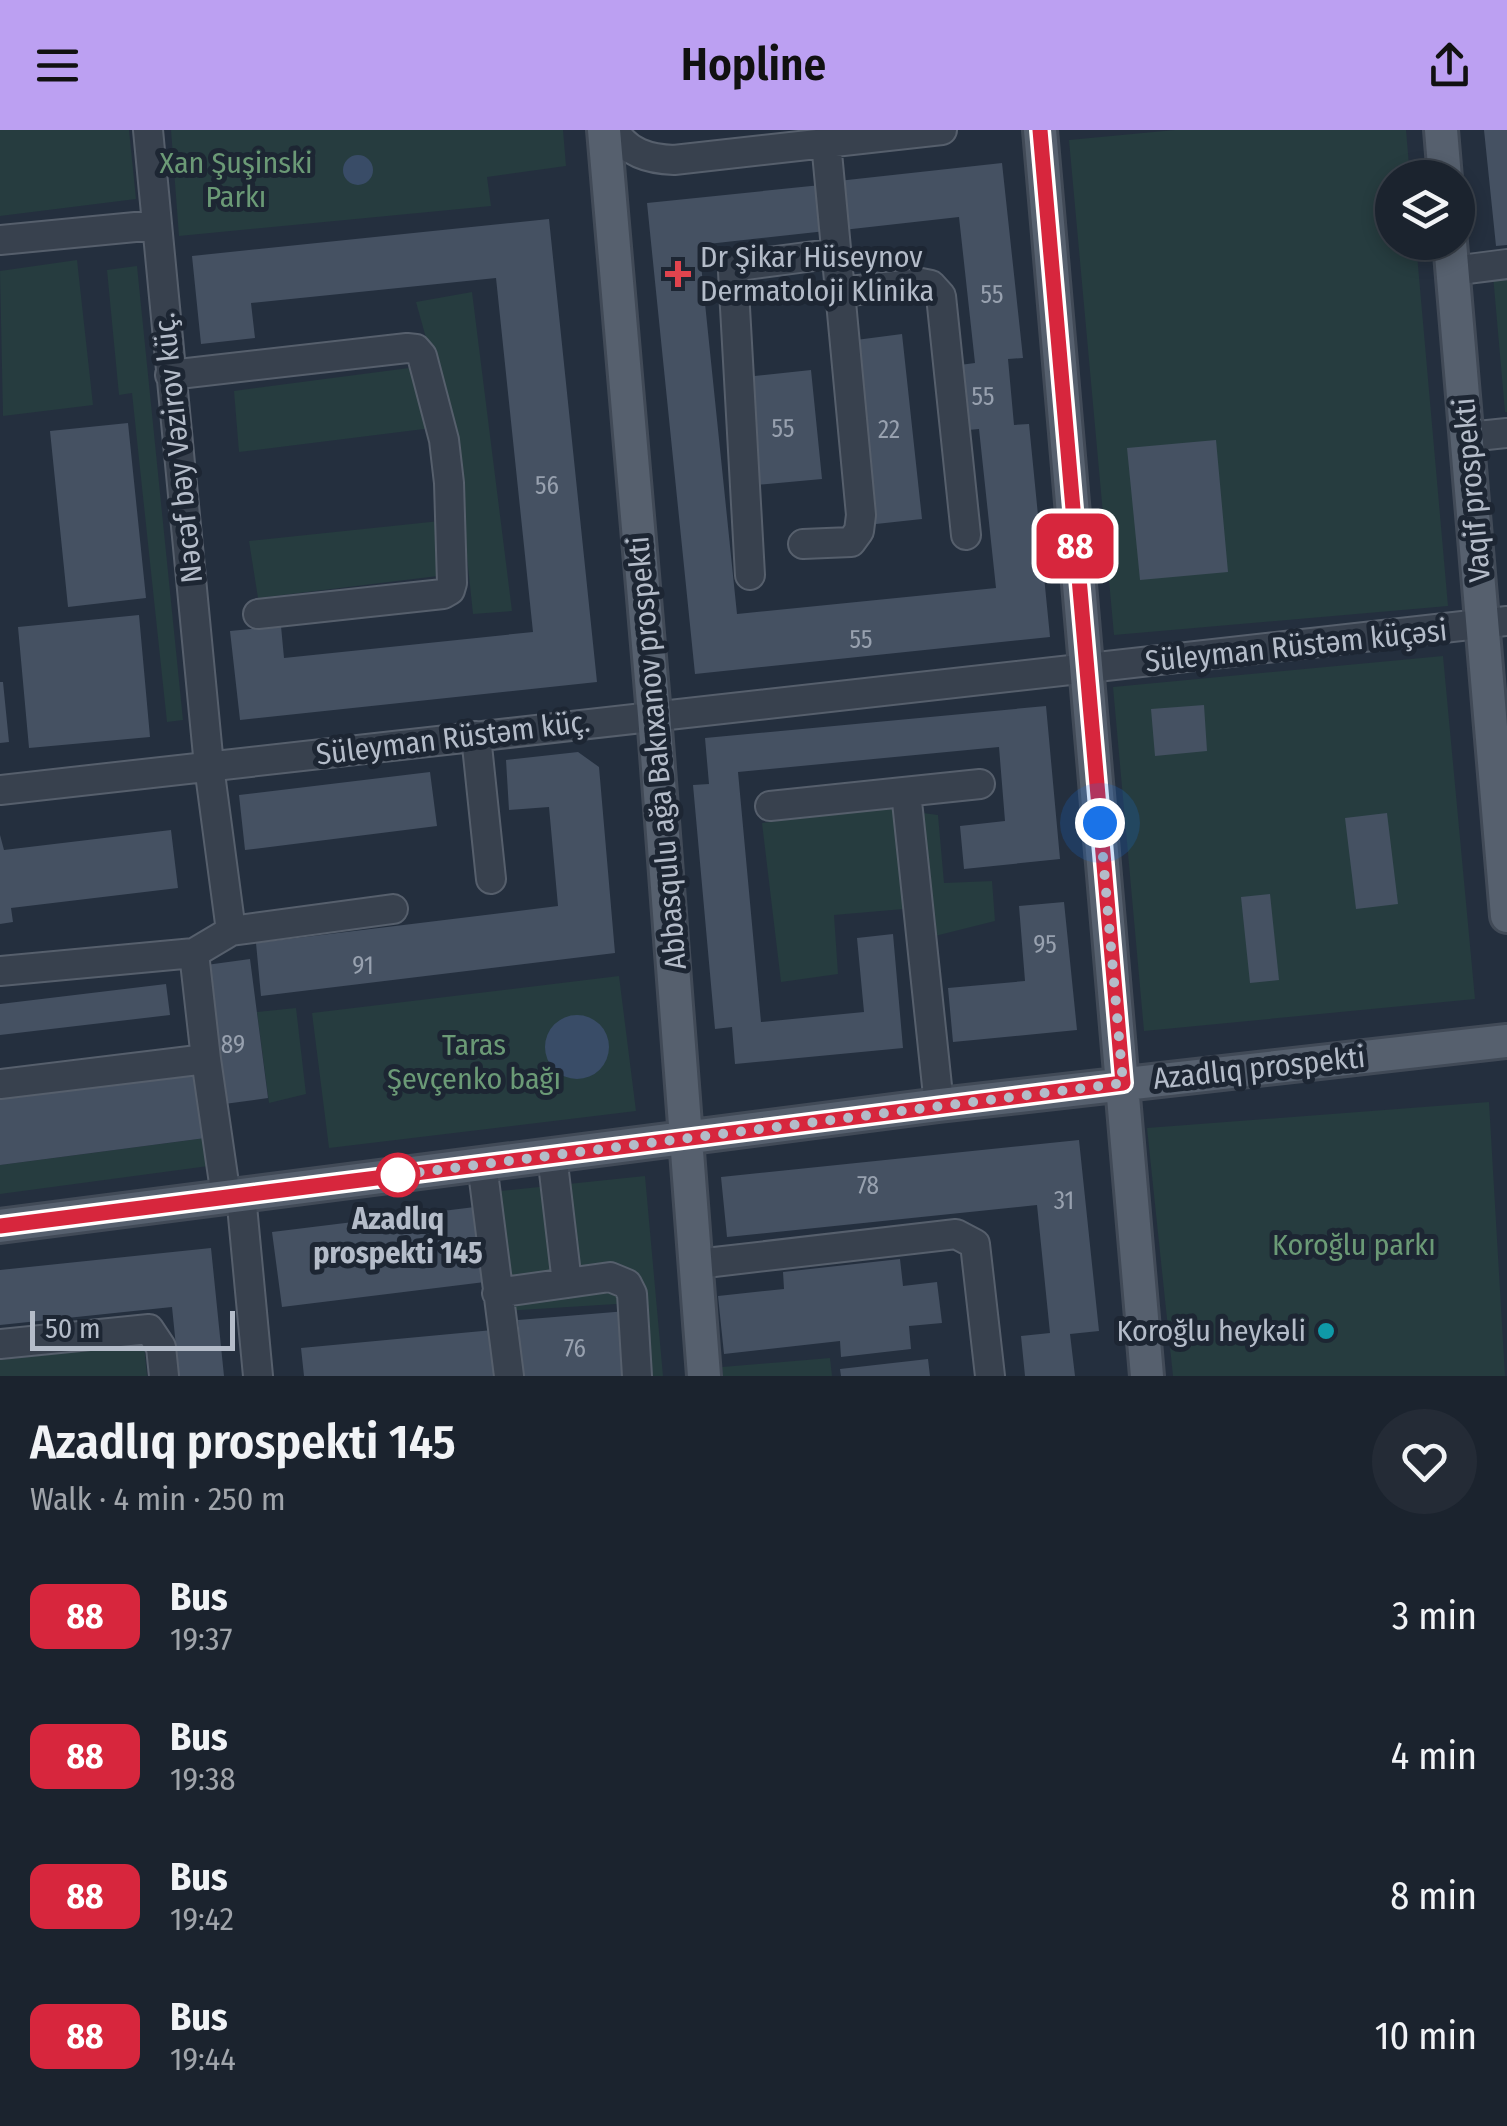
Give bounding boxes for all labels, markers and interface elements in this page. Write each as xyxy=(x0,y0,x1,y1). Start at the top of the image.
icon: menu xyxy=(30,38,85,93)
text: Hopline xyxy=(681,38,826,92)
icon: share xyxy=(1422,38,1477,93)
park label: Xan Şuşinski Parkı xyxy=(159,145,313,215)
map controls xyxy=(1375,160,1475,260)
button: layers xyxy=(1375,160,1475,260)
place label: Dr Şikar Hüseynov Dermatoloji Klinika xyxy=(700,239,934,309)
marker: Dr Şikar Hüseynov Dermatoloji Klinika xyxy=(665,261,691,287)
house number: 55 xyxy=(981,280,1003,310)
street label: Nəcəf bəy Vəzirov küç. xyxy=(146,311,210,585)
house number: 55 xyxy=(972,382,994,412)
street label: Vaqif prospekti xyxy=(1446,396,1498,584)
house number: 55 xyxy=(772,414,794,444)
house number: 22 xyxy=(878,415,900,445)
house number: 56 xyxy=(535,471,559,501)
line badge: 88 xyxy=(1030,514,1120,578)
text: 88 xyxy=(1057,525,1093,567)
street label: Abbasqulu ağa Bakıxanov prospekti xyxy=(620,535,694,971)
street label: Süleyman Rüstəm küçəsi xyxy=(1143,612,1449,680)
house number: 55 xyxy=(850,625,872,655)
street label: Süleyman Rüstəm küç. xyxy=(314,703,592,773)
your location xyxy=(1075,798,1125,848)
house number: 95 xyxy=(1033,930,1057,960)
house number: 91 xyxy=(352,951,374,981)
park label: Taras Şevçenko bağı xyxy=(387,1027,561,1097)
house number: 89 xyxy=(221,1030,245,1060)
street label: Azadlıq prospekti xyxy=(1151,1039,1367,1097)
marker: Azadlıq prospekti 145 xyxy=(377,1154,419,1196)
house number: 78 xyxy=(857,1171,879,1201)
house number: 31 xyxy=(1054,1186,1074,1216)
place label: Azadlıq prospekti 145 xyxy=(313,1201,483,1271)
park label: Koroğlu parkı xyxy=(1272,1227,1436,1263)
scale bar xyxy=(30,1306,235,1350)
text: 50 m xyxy=(45,1312,101,1345)
place label: Koroğlu heykəli xyxy=(1117,1313,1306,1349)
marker: Koroğlu heykəli xyxy=(1315,1320,1337,1342)
house number: 76 xyxy=(564,1334,586,1364)
button: heart xyxy=(1372,1409,1477,1514)
text: Azadlıq prospekti 145 xyxy=(30,1413,456,1471)
text: Walk · 4 min · 250 m xyxy=(30,1480,286,1518)
text: Bus xyxy=(170,1574,228,1620)
text: 3 min xyxy=(1392,1593,1477,1639)
text: 88 xyxy=(67,1595,103,1637)
text: 19:37 xyxy=(170,1620,232,1658)
text: Bus xyxy=(170,1714,228,1760)
text: 4 min xyxy=(1391,1733,1477,1779)
text: 88 xyxy=(67,1735,103,1777)
text: 19:38 xyxy=(170,1760,236,1798)
text: Bus xyxy=(170,1854,228,1900)
text: 8 min xyxy=(1390,1873,1477,1919)
text: 88 xyxy=(67,1875,103,1917)
text: 19:42 xyxy=(170,1900,234,1938)
text: Bus xyxy=(170,1994,228,2040)
text: 10 min xyxy=(1375,2013,1477,2059)
text: 88 xyxy=(67,2015,103,2057)
text: 19:44 xyxy=(170,2040,236,2078)

